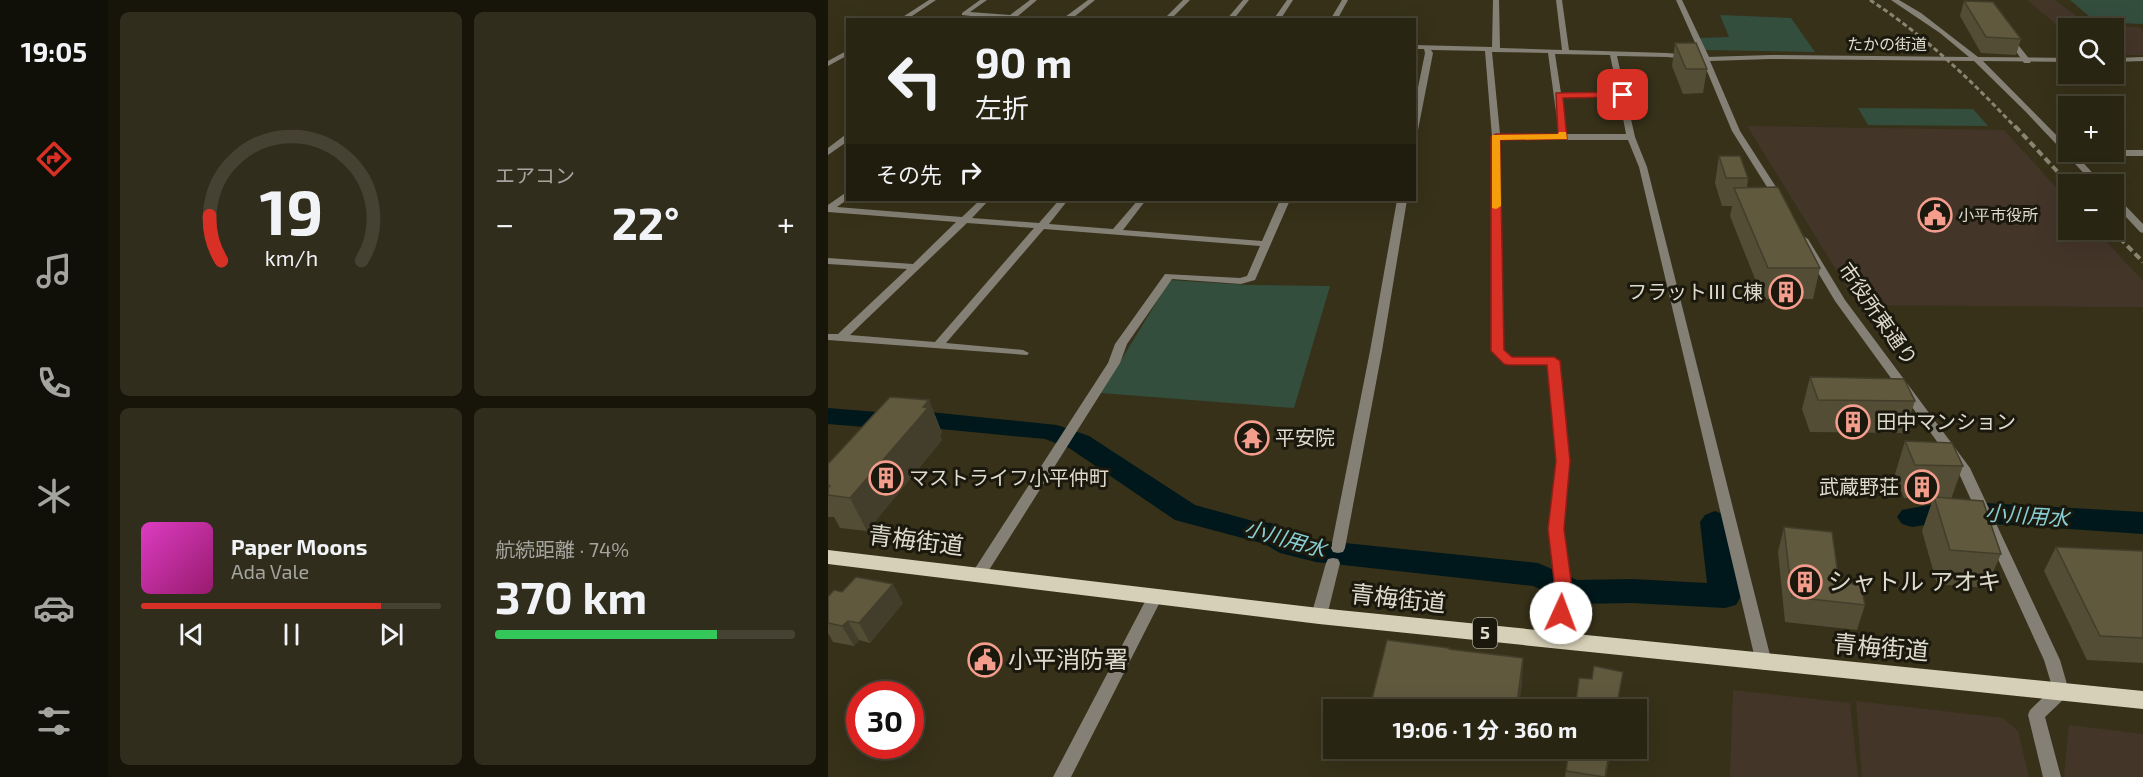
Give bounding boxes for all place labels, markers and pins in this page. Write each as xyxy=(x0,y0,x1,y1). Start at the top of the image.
pin xyxy=(1597,69,1648,120)
public building icon: 小平市役所 xyxy=(1917,197,1953,233)
place label: 小平市役所 xyxy=(1958,205,2038,224)
building icon: フラットⅢ C棟 xyxy=(1768,274,1804,310)
place label: フラットⅢ C棟 xyxy=(1627,279,1763,303)
building icon: 田中マンション xyxy=(1835,404,1871,440)
place label: 田中マンション xyxy=(1876,409,2016,433)
temple icon: 平安院 xyxy=(1234,420,1270,456)
place label: 平安院 xyxy=(1275,425,1335,449)
building icon: マストライフ小平仲町 xyxy=(868,460,904,496)
place label: マストライフ小平仲町 xyxy=(909,465,1109,489)
building icon: 武蔵野荘 xyxy=(1904,469,1940,505)
place label: 武蔵野荘 xyxy=(1819,474,1899,498)
building icon: シャトル アオキ xyxy=(1787,564,1823,600)
place label: シャトル アオキ xyxy=(1828,566,2001,595)
public building icon: 小平消防署 xyxy=(967,642,1003,678)
place label: 小平消防署 xyxy=(1008,644,1128,673)

